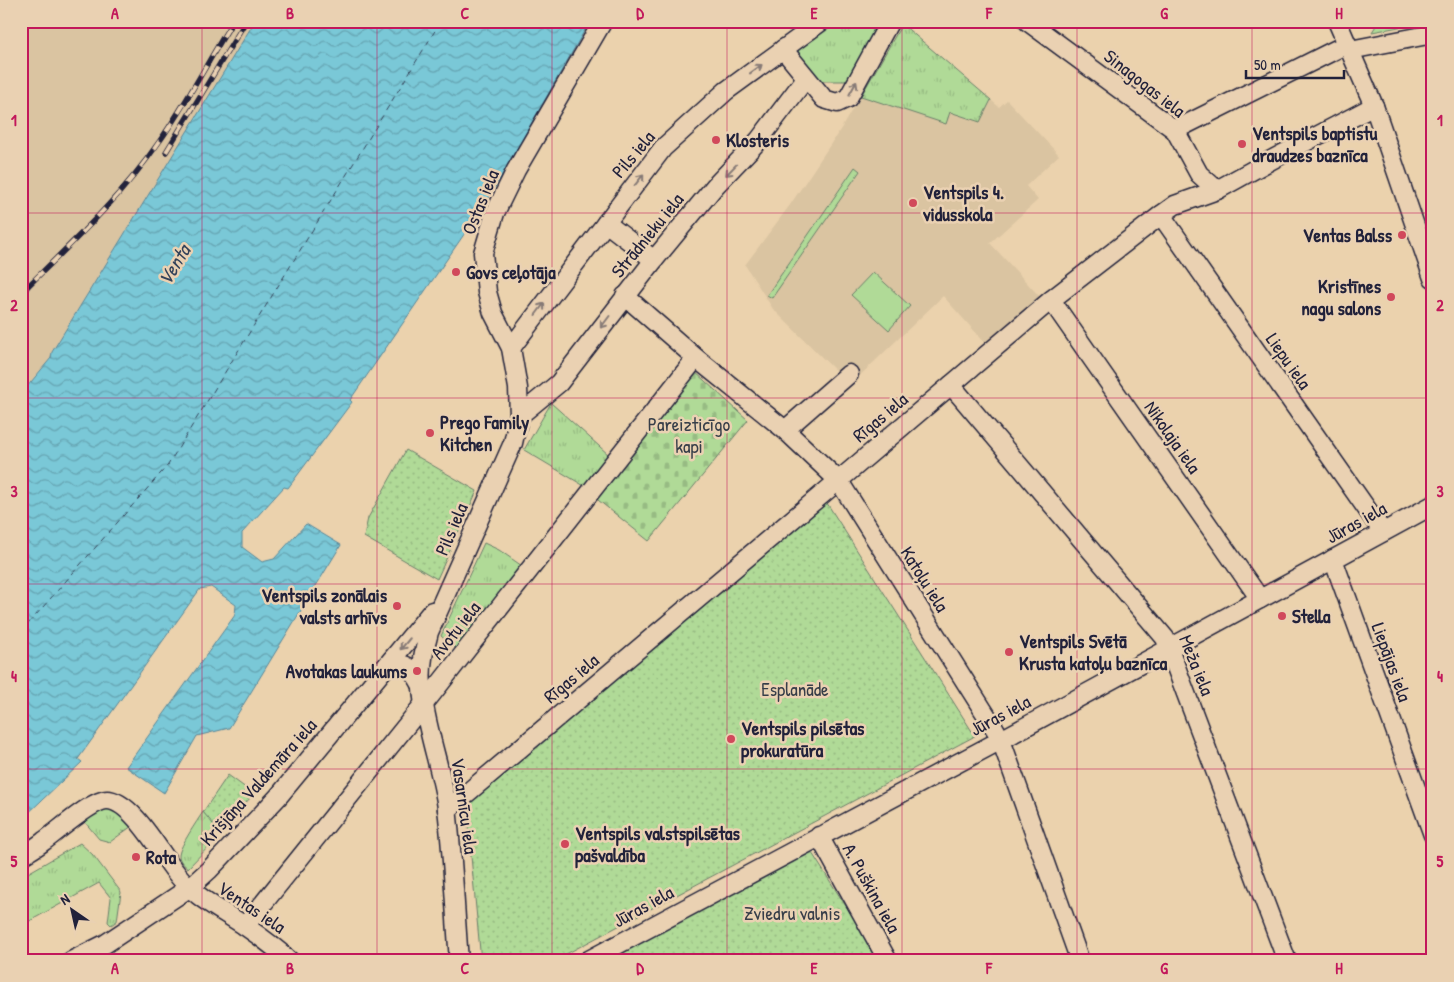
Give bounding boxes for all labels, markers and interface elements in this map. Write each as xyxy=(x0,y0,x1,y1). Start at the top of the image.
text: A xyxy=(111,2,119,24)
text: B xyxy=(286,2,294,24)
text: C xyxy=(461,2,470,24)
text: D xyxy=(636,2,644,24)
text: E xyxy=(810,2,818,24)
text: F xyxy=(985,2,993,24)
text: G xyxy=(1160,2,1168,24)
text: H xyxy=(1335,2,1343,24)
street label: Sinagogas iela xyxy=(1099,43,1192,123)
scale bar xyxy=(1246,48,1344,80)
text: 50 m xyxy=(1254,54,1281,75)
one-way arrow xyxy=(749,63,762,74)
one-way arrow xyxy=(849,82,859,96)
text: 1 xyxy=(11,109,17,131)
text: 1 xyxy=(1437,109,1443,131)
place label: Ventspils baptistu draudzes baznīca xyxy=(1252,120,1378,168)
street label: Pils iela xyxy=(606,124,661,183)
place label: Klosteris xyxy=(726,127,790,153)
marker: Klosteris xyxy=(710,134,722,146)
marker: Ventspils baptistu draudzes baznīca xyxy=(1236,138,1248,150)
one-way arrow xyxy=(724,164,737,176)
street label: Ostas iela xyxy=(455,165,505,238)
one-way arrow xyxy=(633,174,644,187)
place label: Ventspils 4. vidusskola xyxy=(923,179,1004,227)
street label: Strādnieku iela xyxy=(605,187,690,283)
marker: Ventspils 4. vidusskola xyxy=(907,197,919,209)
place label: Ventas Balss xyxy=(1303,222,1393,248)
marker: Ventas Balss xyxy=(1396,229,1408,241)
water label: Venta xyxy=(151,238,197,290)
place label: Govs ceļotāja xyxy=(466,259,556,285)
marker: Govs ceļotāja xyxy=(450,266,462,278)
place label: Kristīnes nagu salons xyxy=(1301,273,1382,322)
marker: Kristīnes nagu salons xyxy=(1385,291,1397,303)
text: 2 xyxy=(10,294,18,316)
text: 2 xyxy=(1436,294,1444,316)
one-way arrow xyxy=(535,303,546,316)
one-way arrow xyxy=(600,316,611,329)
street label: Liepu iela xyxy=(1260,328,1318,395)
street label: Rīgas iela xyxy=(847,386,914,448)
street label: Nikolaja iela xyxy=(1139,396,1208,479)
place label: Prego Family Kitchen xyxy=(440,409,529,457)
park label: Pareizticīgo kapi xyxy=(648,411,731,459)
marker: Prego Family Kitchen xyxy=(424,427,436,439)
text: 3 xyxy=(10,480,18,502)
text: 3 xyxy=(1436,480,1444,502)
street label: Jūras iela xyxy=(1321,495,1391,549)
street label: Pils iela xyxy=(428,498,474,559)
street label: Katoļu iela xyxy=(895,541,956,617)
place label: Ventspils zonālais valsts arhīvs xyxy=(261,582,388,630)
street label: Avotu iela xyxy=(424,595,486,665)
marker: Ventspils zonālais valsts arhīvs xyxy=(391,600,403,612)
place label: Stella xyxy=(1292,603,1331,629)
marker: Stella xyxy=(1276,610,1288,622)
street label: Liepājas iela xyxy=(1366,619,1418,706)
place label: Ventspils Svētā Krusta katoļu baznīca xyxy=(1019,628,1168,676)
street label: Meža iela xyxy=(1173,631,1221,700)
one-way arrow xyxy=(400,637,411,650)
marker: Ventspils Svētā Krusta katoļu baznīca xyxy=(1003,646,1015,658)
street label: Rīgas iela xyxy=(538,647,605,709)
place label: Avotakas laukums xyxy=(286,658,408,684)
text: 4 xyxy=(11,665,17,687)
marker: Avotakas laukums xyxy=(411,665,423,677)
text: 4 xyxy=(1437,665,1443,687)
park label: Esplanāde xyxy=(761,676,829,702)
street label: Jūras iela xyxy=(965,688,1035,742)
street label: Krišjāņa Valdemāra iela xyxy=(194,712,323,851)
place label: Ventspils pilsētas prokuratūra xyxy=(741,715,865,764)
marker: Ventspils pilsētas prokuratūra xyxy=(725,733,737,745)
street label: Vasarnīcu iela xyxy=(445,756,485,856)
place label: Ventspils valstspilsētas pašvaldība xyxy=(575,820,740,869)
marker: Ventspils valstspilsētas pašvaldība xyxy=(559,838,571,850)
street label: A. Puškina iela xyxy=(837,839,908,938)
place label: Rota xyxy=(146,844,177,870)
text: 5 xyxy=(11,850,18,872)
text: 5 xyxy=(1437,850,1444,872)
marker: Rota xyxy=(130,851,142,863)
street label: Ventas iela xyxy=(213,875,292,940)
street label: Jūras iela xyxy=(608,879,678,933)
north arrow xyxy=(48,884,98,934)
text: N xyxy=(56,889,73,909)
park label: Zviedru valnis xyxy=(744,900,840,926)
text: A xyxy=(111,957,119,979)
text: B xyxy=(286,957,294,979)
text: C xyxy=(461,957,470,979)
text: D xyxy=(636,957,644,979)
text: E xyxy=(810,957,818,979)
text: F xyxy=(985,957,993,979)
text: G xyxy=(1160,957,1168,979)
text: H xyxy=(1335,957,1343,979)

